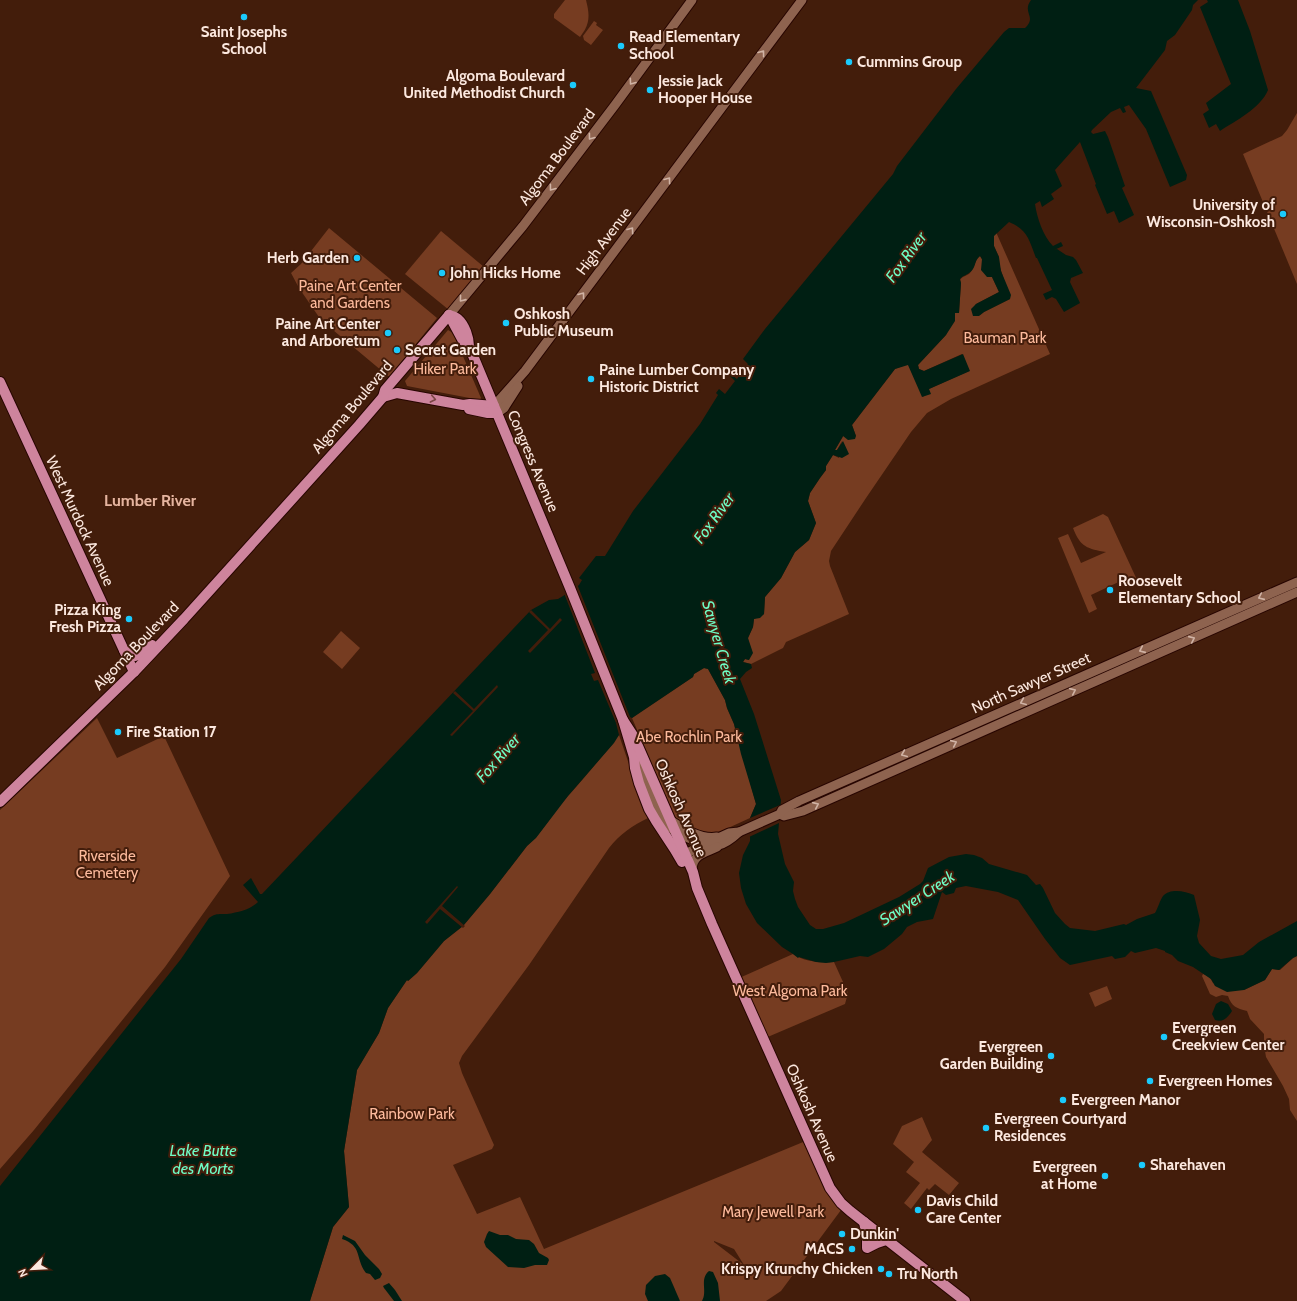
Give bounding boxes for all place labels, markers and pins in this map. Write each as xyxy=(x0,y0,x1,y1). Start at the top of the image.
marker: Saint Josephs School xyxy=(239,12,249,22)
place label: Saint Josephs School xyxy=(201,23,287,58)
place label: Read Elementary School xyxy=(629,28,741,63)
marker: Read Elementary School xyxy=(616,41,626,51)
place label: Cummins Group xyxy=(857,53,962,71)
marker: Cummins Group xyxy=(844,57,854,67)
place label: Algoma Boulevard United Methodist Church xyxy=(403,67,565,102)
place label: Jessie Jack Hooper House xyxy=(657,72,752,107)
marker: Algoma Boulevard United Methodist Church xyxy=(568,80,578,90)
marker: Jessie Jack Hooper House xyxy=(645,85,655,95)
place label: University of Wisconsin-Oshkosh xyxy=(1147,196,1275,231)
marker: University of Wisconsin-Oshkosh xyxy=(1278,209,1288,219)
place label: Herb Garden xyxy=(267,249,349,267)
marker: Herb Garden xyxy=(352,253,362,263)
place label: John Hicks Home xyxy=(449,264,561,282)
marker: John Hicks Home xyxy=(437,268,447,278)
place label: Oshkosh Public Museum xyxy=(514,305,613,340)
place label: Paine Art Center and Arboretum xyxy=(275,315,380,350)
marker: Oshkosh Public Museum xyxy=(501,318,511,328)
marker: Paine Art Center and Arboretum xyxy=(383,328,393,338)
place label: Secret Garden xyxy=(405,341,496,359)
marker: Secret Garden xyxy=(392,345,402,355)
place label: Paine Lumber Company Historic District xyxy=(599,361,755,396)
marker: Paine Lumber Company Historic District xyxy=(586,374,596,384)
place label: Roosevelt Elementary School xyxy=(1118,572,1241,607)
marker: Roosevelt Elementary School xyxy=(1105,585,1115,595)
place label: Pizza King Fresh Pizza xyxy=(49,601,122,636)
marker: Pizza King Fresh Pizza xyxy=(124,614,134,624)
place label: Fire Station 17 xyxy=(126,723,217,741)
marker: Fire Station 17 xyxy=(113,727,123,737)
place label: Evergreen Creekview Center xyxy=(1172,1019,1284,1054)
marker: Evergreen Creekview Center xyxy=(1159,1032,1169,1042)
place label: Evergreen Garden Building xyxy=(940,1038,1043,1073)
marker: Evergreen Garden Building xyxy=(1046,1051,1056,1061)
place label: Evergreen Homes xyxy=(1158,1072,1272,1090)
marker: Evergreen Homes xyxy=(1145,1076,1155,1086)
place label: Evergreen Manor xyxy=(1071,1091,1181,1109)
marker: Evergreen Manor xyxy=(1058,1095,1068,1105)
place label: Evergreen Courtyard Residences xyxy=(994,1110,1127,1145)
marker: Evergreen Courtyard Residences xyxy=(981,1123,991,1133)
place label: Sharehaven xyxy=(1150,1156,1226,1174)
place label: Evergreen at Home xyxy=(1033,1158,1097,1193)
marker: Sharehaven xyxy=(1137,1160,1147,1170)
marker: Evergreen at Home xyxy=(1100,1171,1110,1181)
place label: Davis Child Care Center xyxy=(926,1192,1001,1227)
marker: Davis Child Care Center xyxy=(913,1205,923,1215)
place label: Dunkin' xyxy=(850,1225,899,1243)
marker: Dunkin' xyxy=(837,1229,847,1239)
place label: MACS xyxy=(804,1240,844,1258)
marker: MACS xyxy=(847,1244,857,1254)
place label: Krispy Krunchy Chicken xyxy=(721,1260,873,1278)
marker: Krispy Krunchy Chicken xyxy=(876,1264,886,1274)
place label: Tru North xyxy=(897,1265,958,1283)
marker: Tru North xyxy=(884,1269,894,1279)

